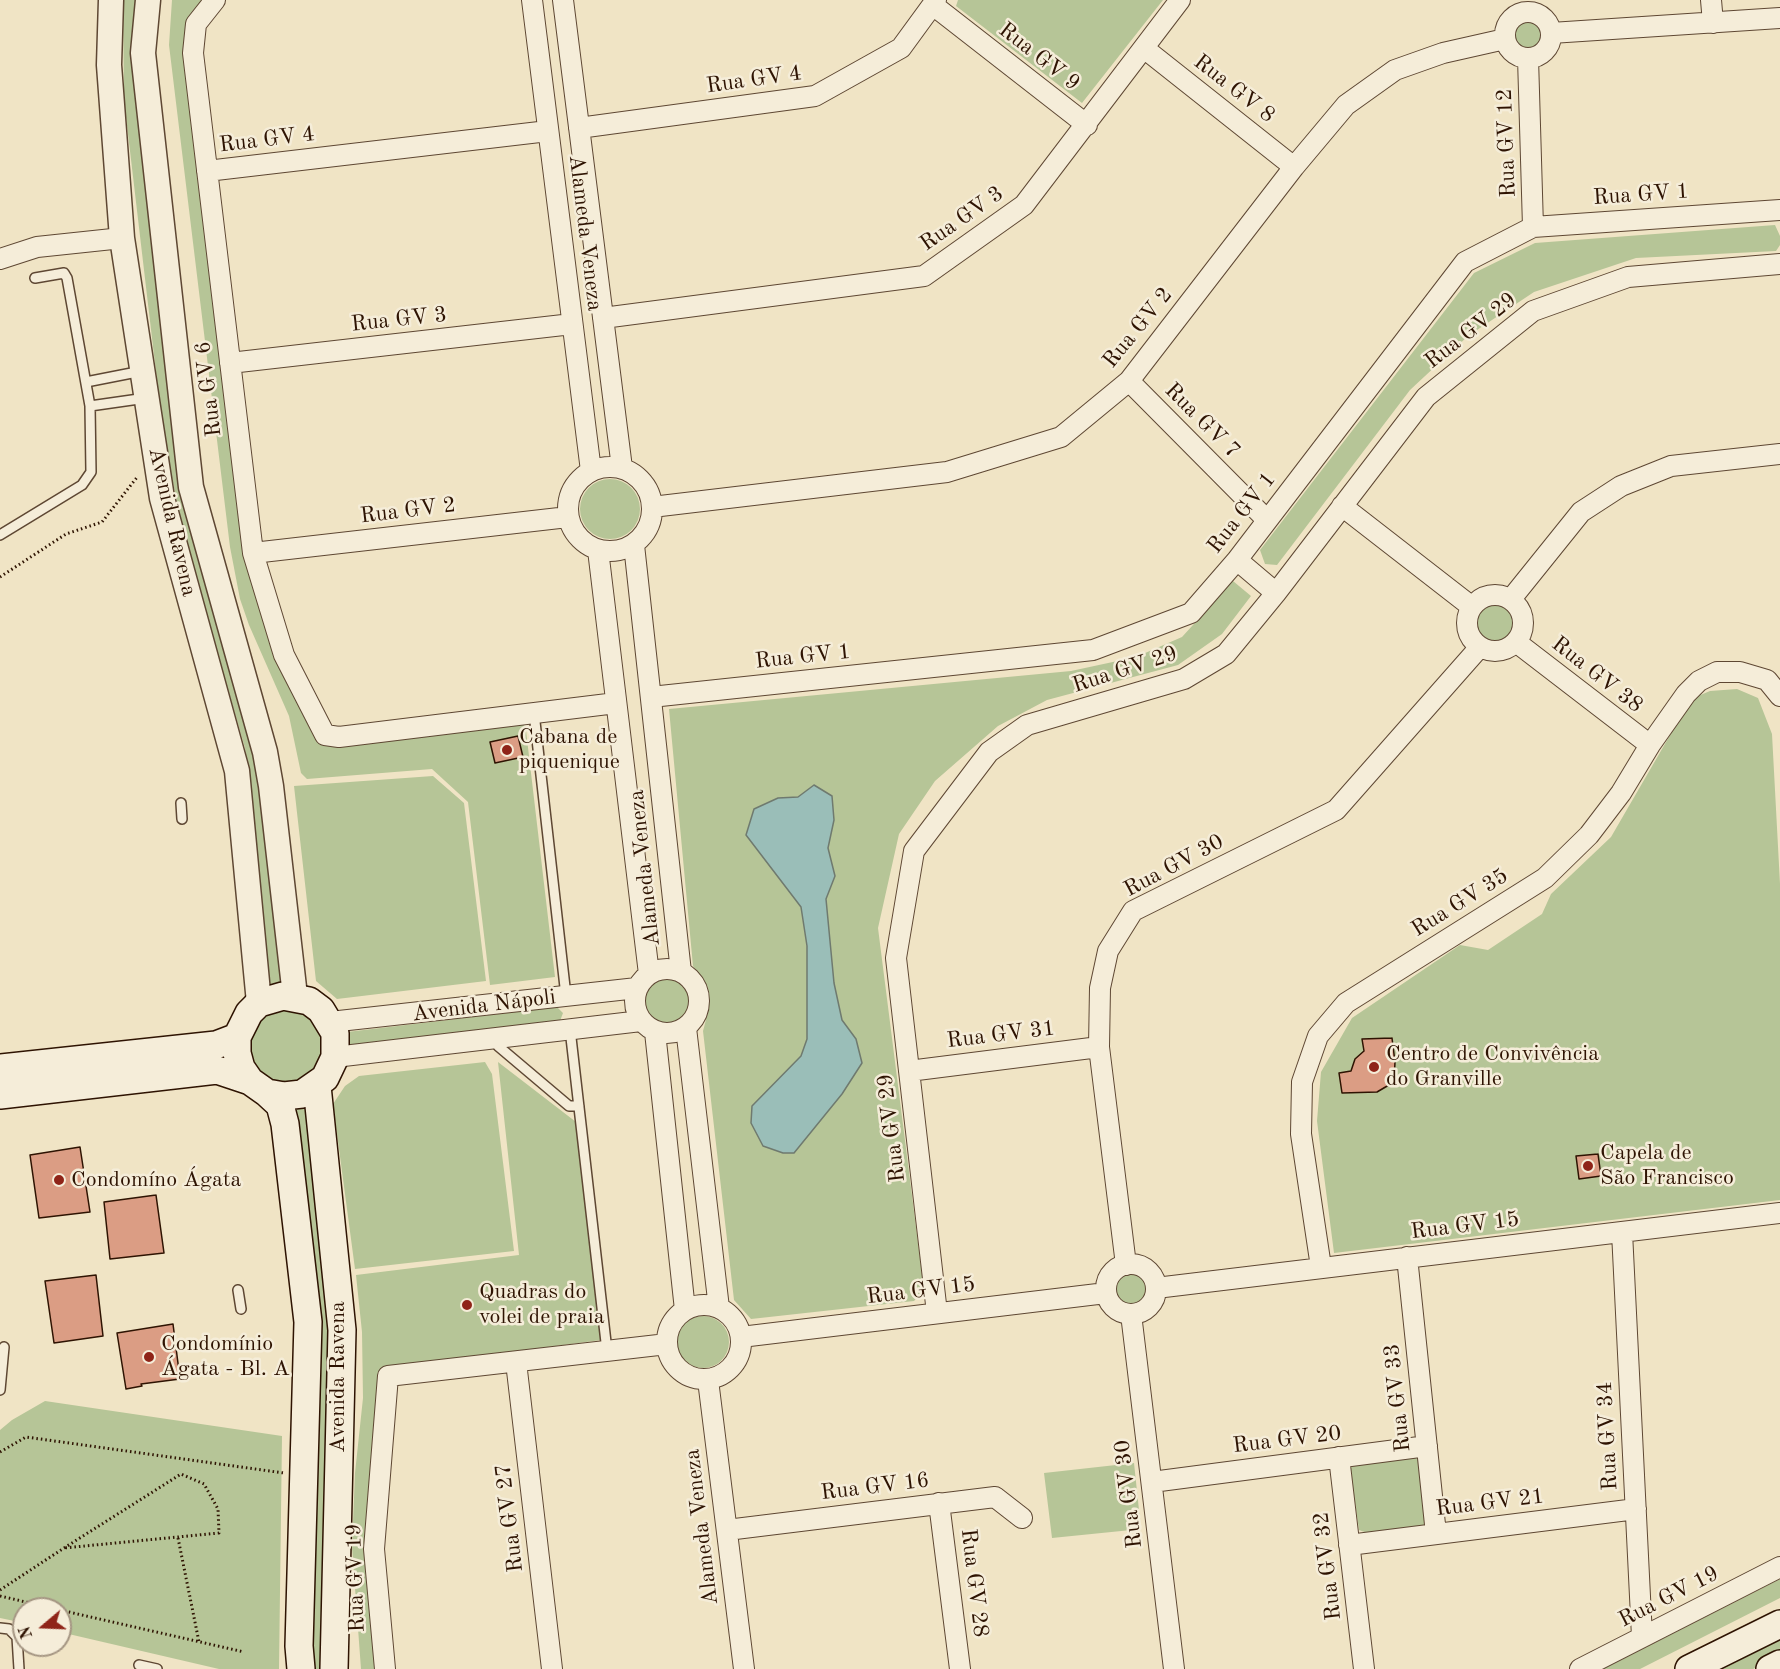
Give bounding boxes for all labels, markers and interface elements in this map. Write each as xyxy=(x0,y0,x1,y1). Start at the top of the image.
street label: Rua GV 9 xyxy=(993,17,1085,97)
street label: Rua GV 8 xyxy=(1188,49,1280,129)
street label: Rua GV 4 xyxy=(704,60,804,100)
street label: Rua GV 12 xyxy=(1492,88,1522,198)
street label: Rua GV 4 xyxy=(218,121,316,159)
street label: Alameda Veneza xyxy=(562,153,608,313)
street label: Rua GV 1 xyxy=(1592,178,1690,212)
street label: Rua GV 3 xyxy=(915,181,1009,257)
street label: Rua GV 2 xyxy=(1097,282,1179,374)
street label: Rua GV 29 xyxy=(1420,287,1522,375)
street label: Rua GV 3 xyxy=(350,302,448,338)
street label: Rua GV 6 xyxy=(190,340,228,438)
street label: Rua GV 7 xyxy=(1159,378,1245,464)
street label: Avenida Ravena xyxy=(142,445,202,599)
street label: Rua GV 1 xyxy=(1202,467,1282,559)
street label: Rua GV 2 xyxy=(359,492,457,530)
street label: Rua GV 38 xyxy=(1546,631,1648,719)
street label: Rua GV 1 xyxy=(754,639,852,675)
street label: Rua GV 29 xyxy=(1069,641,1181,699)
place label: Cabana de piquenique xyxy=(519,724,620,776)
marker: Cabana de piquenique xyxy=(500,743,514,757)
street label: Alameda Veneza xyxy=(624,788,666,948)
street label: Rua GV 30 xyxy=(1120,829,1228,903)
street label: Rua GV 35 xyxy=(1407,863,1513,943)
street label: Avenida Nápoli xyxy=(411,984,557,1028)
street label: Rua GV 31 xyxy=(945,1015,1057,1055)
place label: Centro de Convivência do Granville xyxy=(1386,1041,1599,1092)
marker: Centro de Convivência do Granville xyxy=(1367,1060,1381,1074)
street label: Rua GV 29 xyxy=(872,1072,912,1184)
place label: Capela de São Francisco xyxy=(1600,1140,1734,1192)
marker: Capela de São Francisco xyxy=(1581,1159,1595,1173)
place label: Condomíno Ágata xyxy=(71,1167,241,1193)
marker: Condomíno Ágata xyxy=(52,1173,66,1187)
street label: Rua GV 15 xyxy=(1409,1206,1521,1246)
street label: Rua GV 15 xyxy=(865,1271,977,1311)
place label: Quadras do volei de praia xyxy=(479,1279,605,1330)
marker: Quadras do volei de praia xyxy=(460,1298,474,1312)
street label: Avenida Ravena xyxy=(325,1301,351,1453)
place label: Condomínio Ágata - Bl. A xyxy=(161,1331,290,1382)
street label: Rua GV 33 xyxy=(1379,1342,1417,1454)
marker: Condomínio Ágata - Bl. A xyxy=(142,1350,156,1364)
street label: Rua GV 34 xyxy=(1592,1381,1624,1491)
street label: Rua GV 20 xyxy=(1231,1420,1343,1460)
street label: Rua GV 30 xyxy=(1109,1438,1149,1550)
street label: Alameda Veneza xyxy=(679,1447,725,1607)
street label: Rua GV 27 xyxy=(490,1462,530,1574)
street label: Rua GV 16 xyxy=(819,1467,931,1507)
street label: Rua GV 21 xyxy=(1434,1483,1546,1523)
street label: Rua GV 32 xyxy=(1308,1510,1348,1622)
street label: Rua GV 19 xyxy=(341,1523,371,1633)
street label: Rua GV 28 xyxy=(954,1527,994,1639)
street label: Rua GV 19 xyxy=(1614,1560,1724,1634)
north arrow xyxy=(12,1597,72,1657)
text: N xyxy=(17,1624,36,1641)

